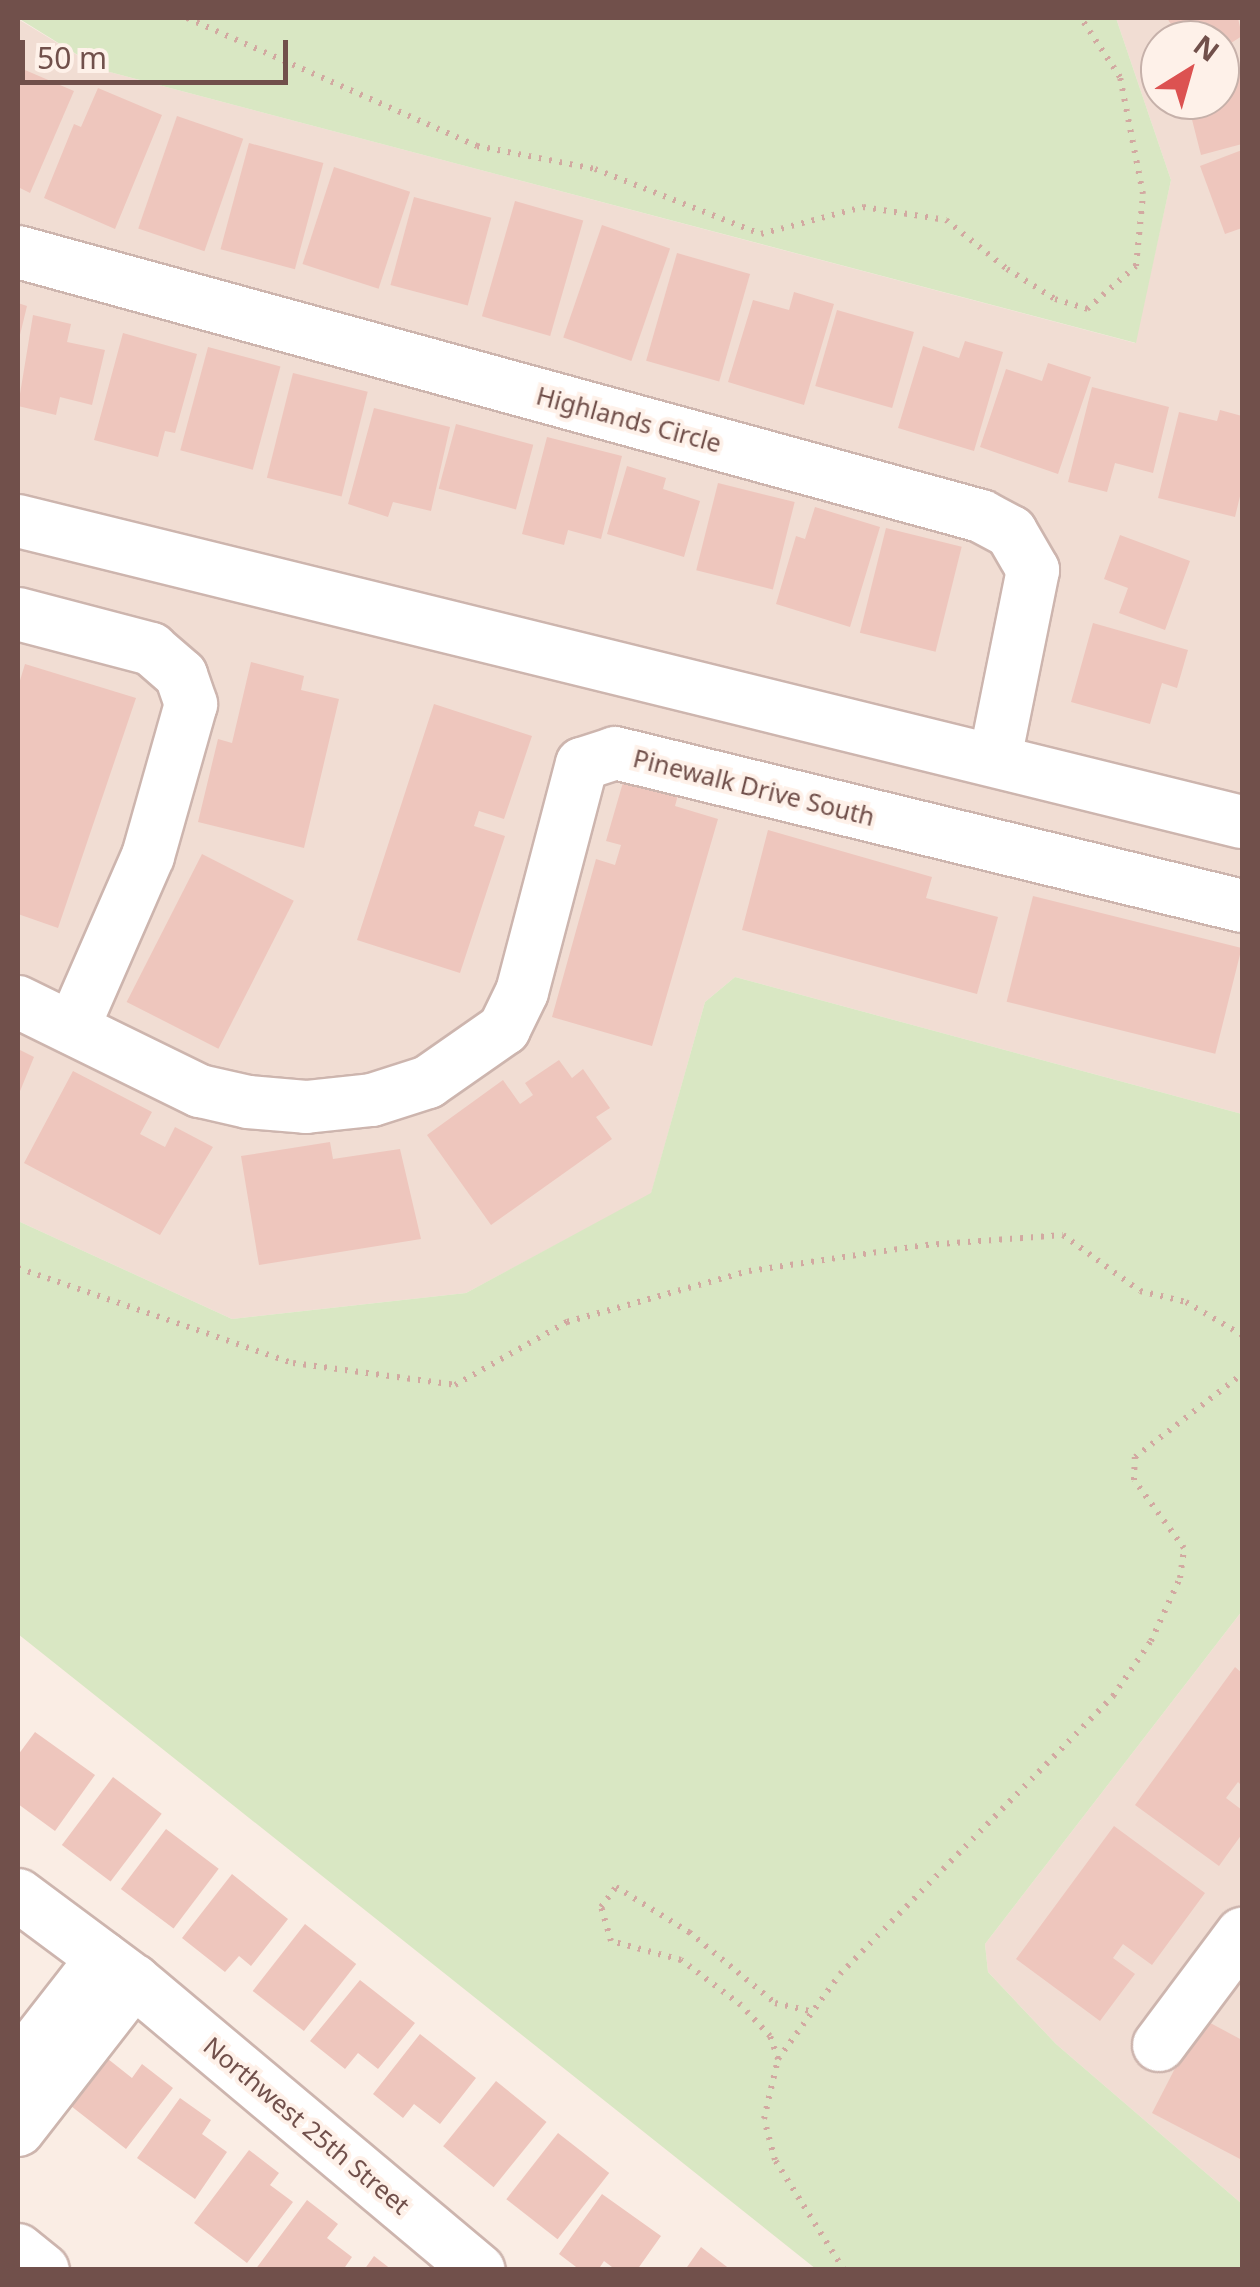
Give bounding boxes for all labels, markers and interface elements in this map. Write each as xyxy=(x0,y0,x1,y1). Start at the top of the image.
scale bar xyxy=(25,20,292,82)
north arrow xyxy=(1140,20,1240,120)
text: N xyxy=(1186,26,1227,70)
text: 50 m xyxy=(37,37,107,78)
street label: Highlands Circle xyxy=(533,380,725,458)
street label: Pinewalk Drive South xyxy=(630,742,878,832)
street label: Northwest 25th Street xyxy=(198,2030,416,2220)

